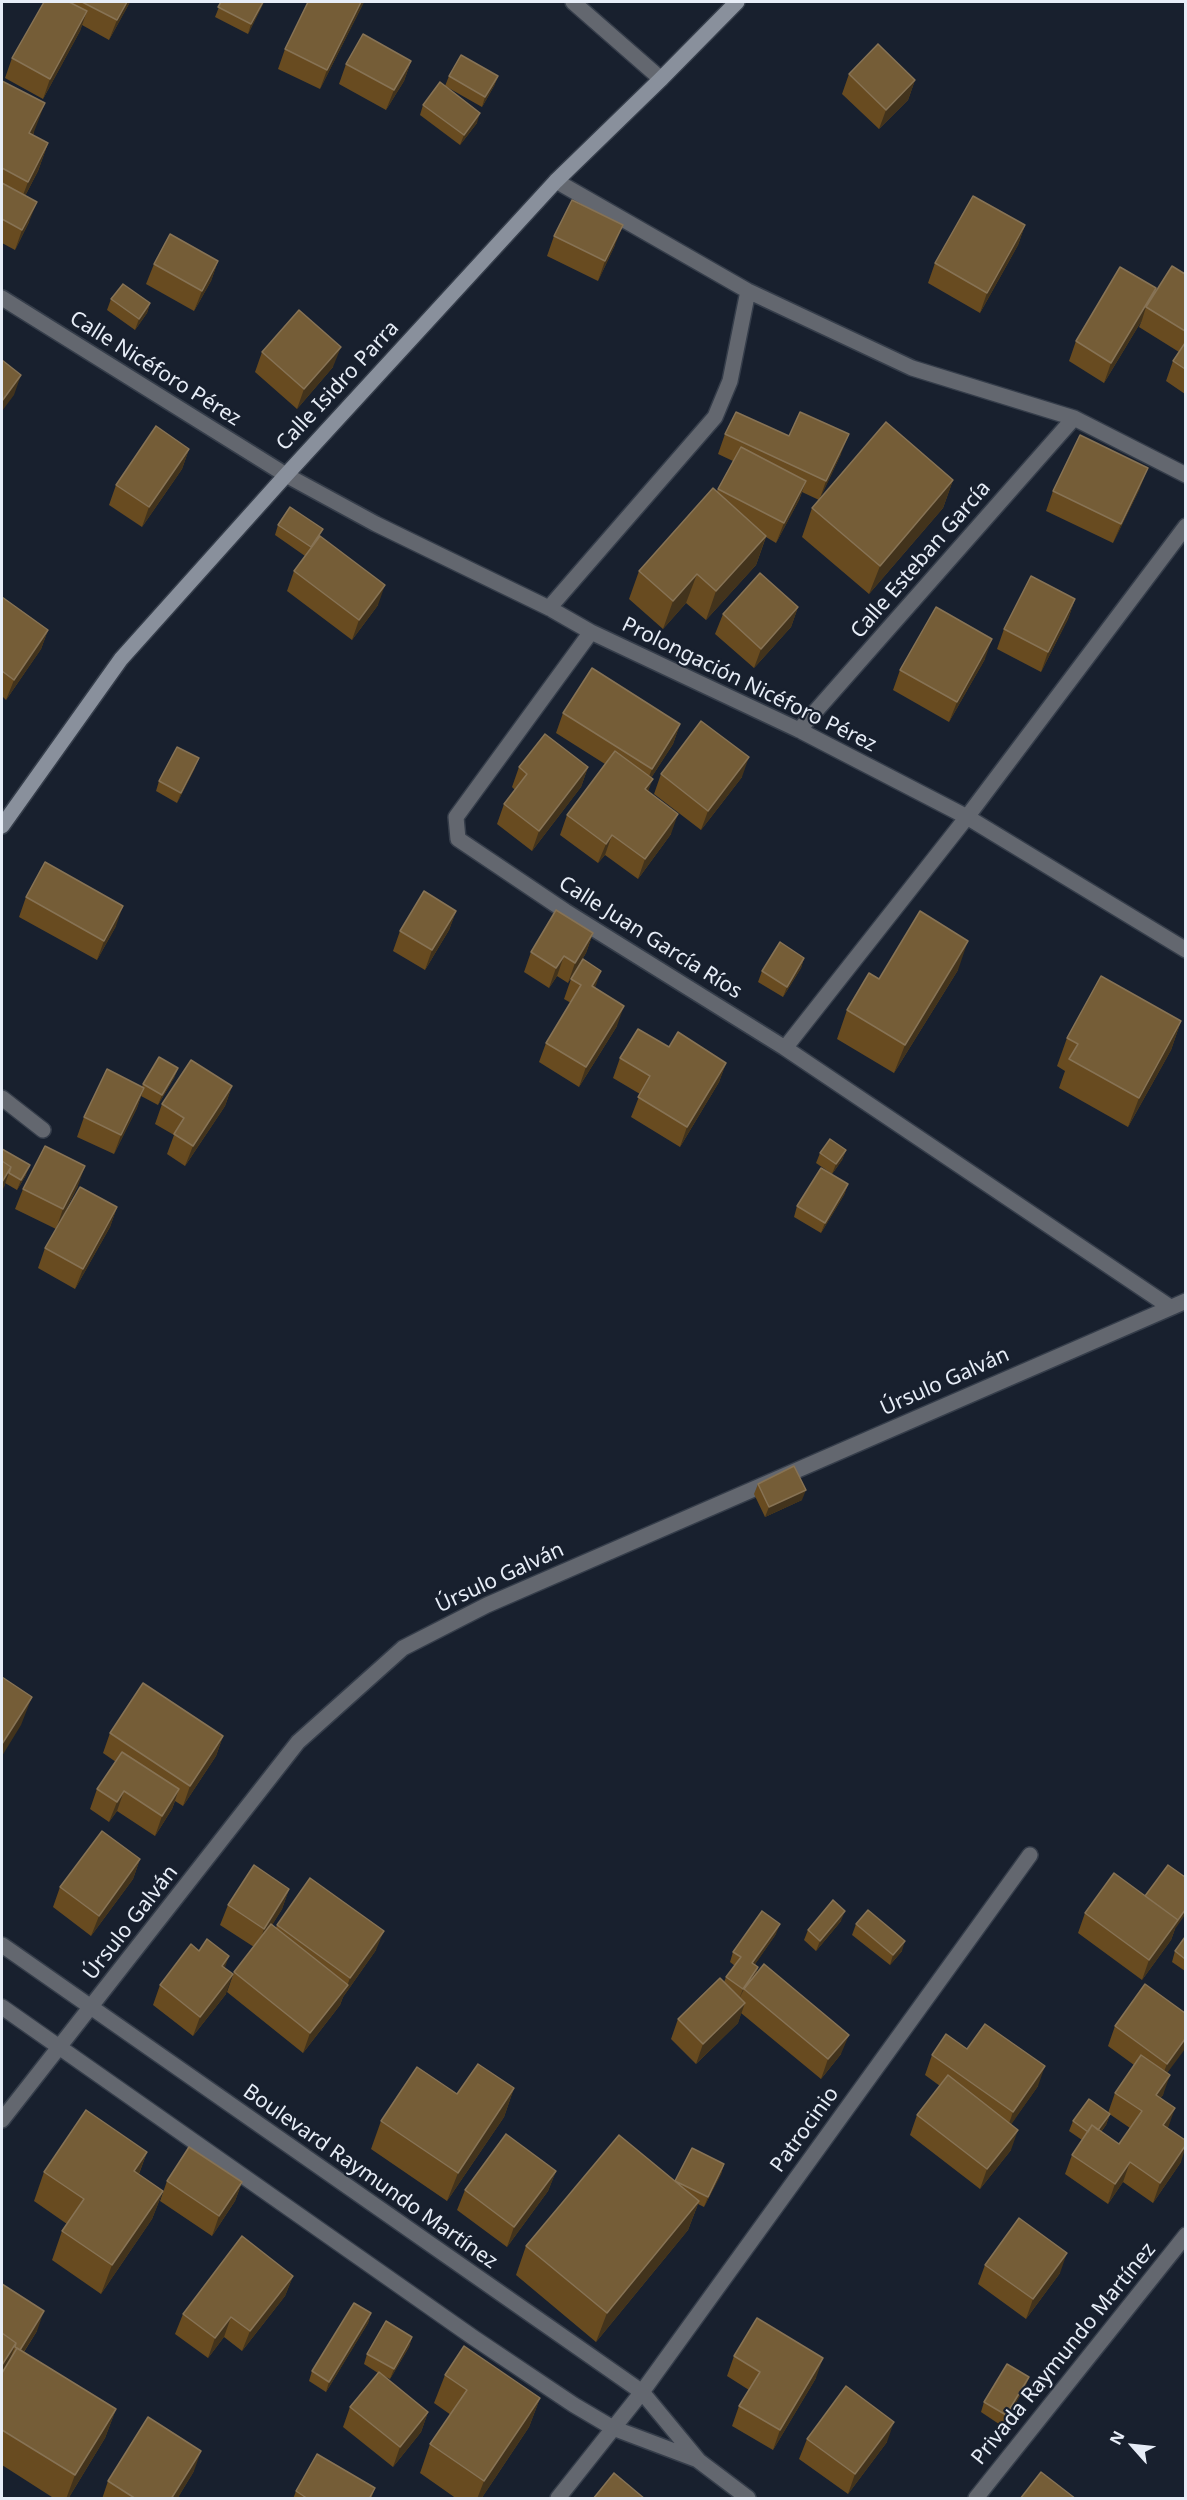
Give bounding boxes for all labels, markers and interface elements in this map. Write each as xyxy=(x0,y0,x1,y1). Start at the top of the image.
street label: Calle Nicéforo Pérez xyxy=(65,306,245,432)
street label: Calle Isidro Parra xyxy=(271,316,405,456)
street label: Calle Esteban García xyxy=(846,476,996,644)
street label: Prolongación Nicéforo Pérez xyxy=(618,612,880,758)
street label: Calle Juan García Ríos xyxy=(554,871,746,1005)
street label: Úrsulo Galván xyxy=(877,1342,1013,1422)
street label: Úrsulo Galván xyxy=(432,1537,568,1619)
street label: Úrsulo Galván xyxy=(78,1861,184,1985)
street label: Boulevard Raymundo Martínez xyxy=(238,2079,502,2275)
street label: Patrocinio xyxy=(766,2082,844,2178)
street label: Privada Raymundo Martínez xyxy=(967,2238,1161,2470)
north arrow xyxy=(1103,2416,1163,2476)
text: N xyxy=(1104,2427,1130,2449)

